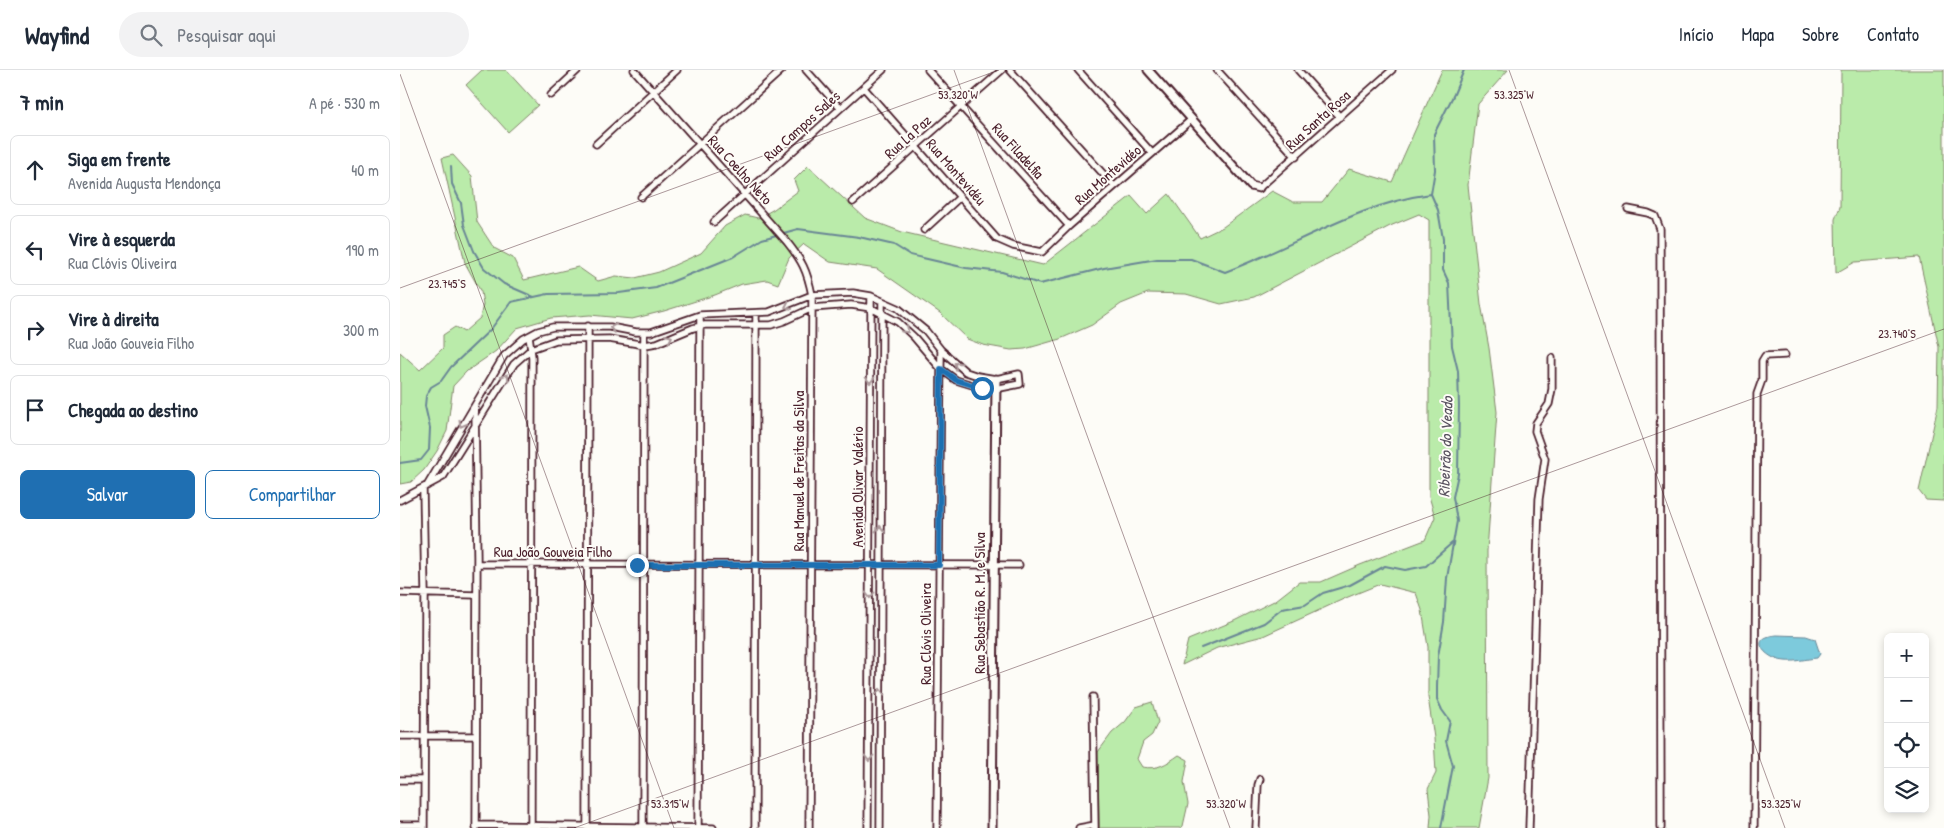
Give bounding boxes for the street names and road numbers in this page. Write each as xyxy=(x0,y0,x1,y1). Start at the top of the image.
street label: Rua Campos Sales xyxy=(759,85,845,166)
street label: Rua Santa Rosa xyxy=(1281,85,1355,154)
street label: Rua La Paz xyxy=(880,110,936,163)
street label: Rua Filadelfia xyxy=(988,118,1049,183)
street label: Rua Coelho Neto xyxy=(703,130,777,209)
street label: Rua Montevidéu xyxy=(921,134,991,210)
street label: Rua Montevidéo xyxy=(1070,140,1146,210)
street label: Rua Manuel de Freitas da Silva xyxy=(788,391,809,551)
street label: Avenida Olivar Valério xyxy=(847,427,868,547)
street label: Rua Sebastião R. M. e Silva xyxy=(969,532,990,674)
street label: Rua João Gouveia Filho xyxy=(494,541,612,562)
street label: Rua Clóvis Oliveira xyxy=(915,583,936,685)

